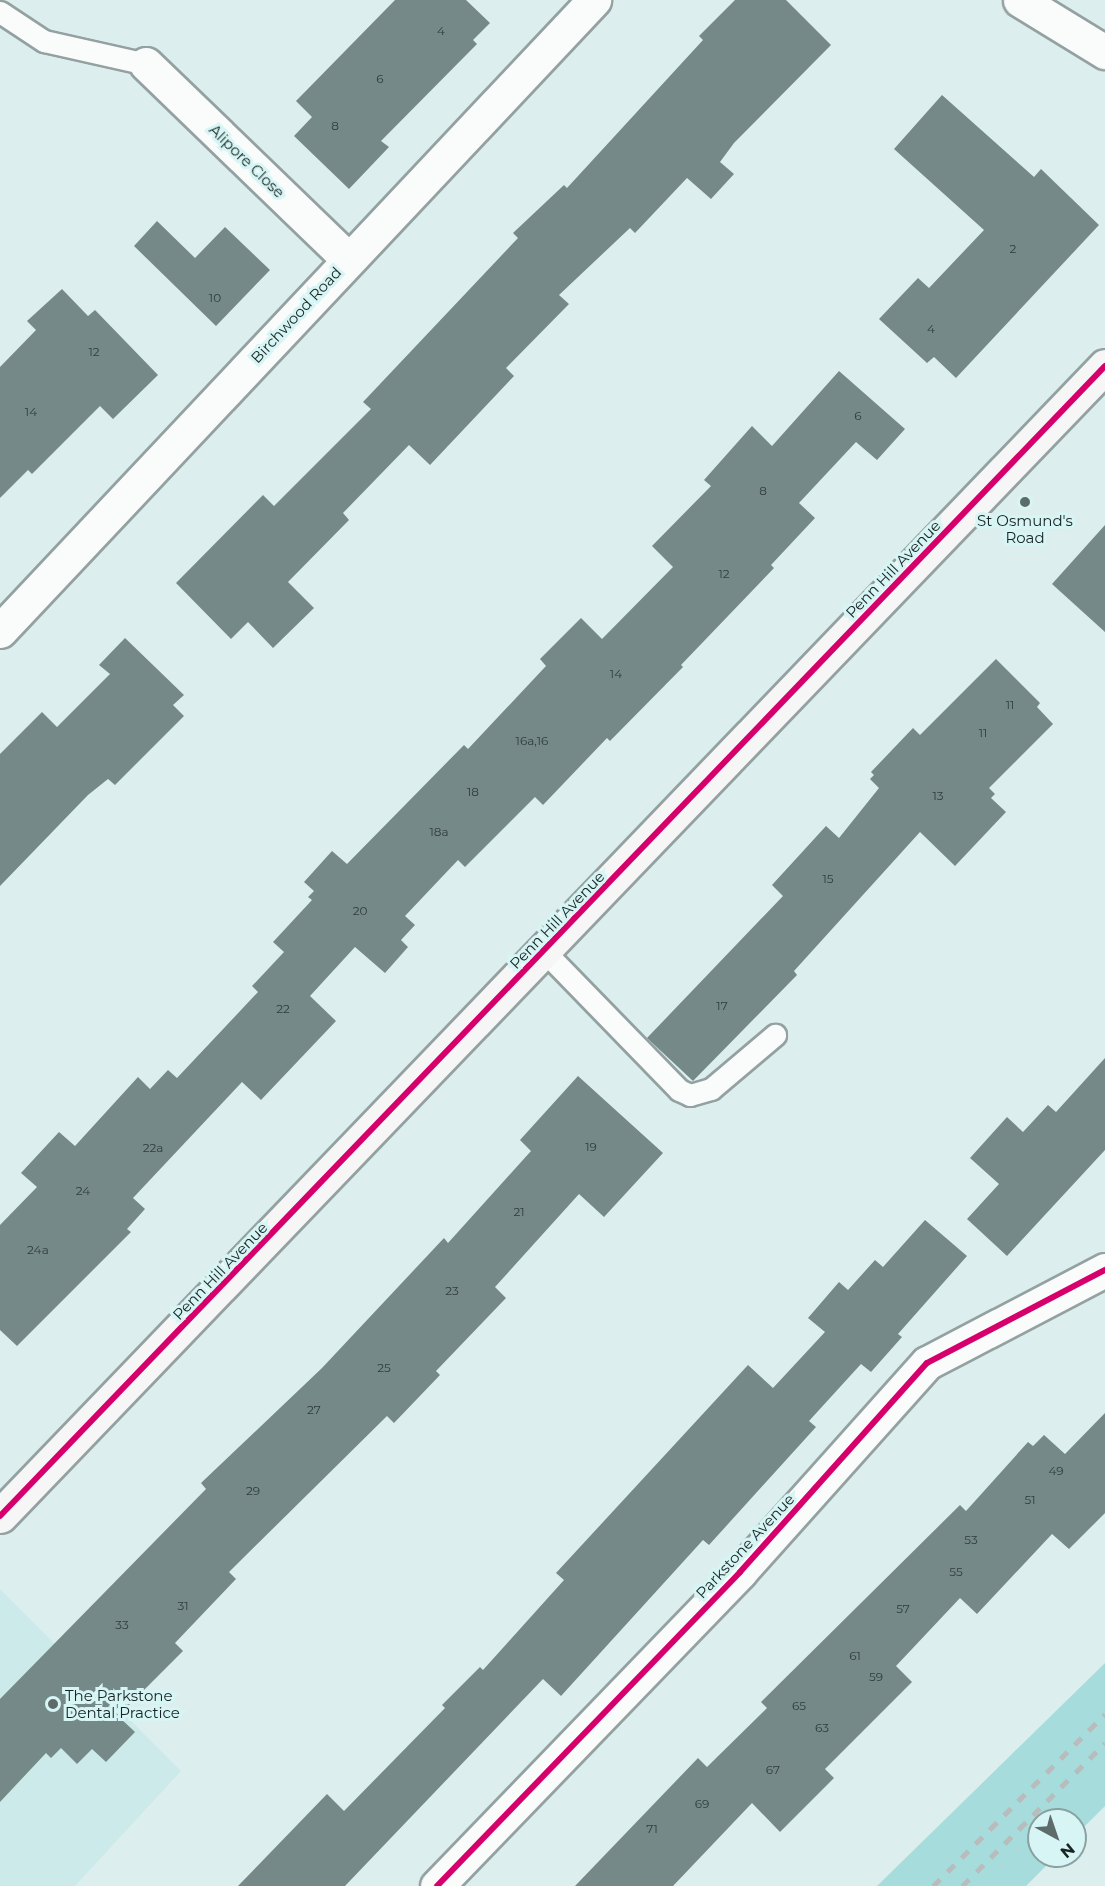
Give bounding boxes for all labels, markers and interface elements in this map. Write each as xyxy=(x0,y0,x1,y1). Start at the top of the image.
house number: 4 xyxy=(437,24,445,38)
house number: 6 xyxy=(376,72,384,86)
house number: 8 xyxy=(331,119,339,133)
street label: Alipore Close xyxy=(206,121,288,201)
house number: 2 xyxy=(1010,242,1016,256)
street label: Birchwood Road xyxy=(247,263,345,367)
house number: 10 xyxy=(209,291,221,305)
house number: 4 xyxy=(927,322,935,336)
house number: 12 xyxy=(88,345,100,359)
house number: 14 xyxy=(25,405,37,419)
house number: 6 xyxy=(854,409,862,423)
house number: 8 xyxy=(759,484,767,498)
marker: St Osmund's Road xyxy=(1018,495,1032,509)
place label: St Osmund's Road xyxy=(977,511,1073,546)
street label: Penn Hill Avenue xyxy=(842,516,944,622)
house number: 12 xyxy=(718,567,730,581)
house number: 14 xyxy=(610,667,622,681)
house number: 11 xyxy=(1006,698,1014,712)
house number: 11 xyxy=(979,726,987,740)
house number: 16a,16 xyxy=(516,734,548,748)
house number: 18 xyxy=(467,785,479,799)
house number: 13 xyxy=(932,789,944,803)
house number: 18a xyxy=(429,825,449,839)
street label: Penn Hill Avenue xyxy=(506,867,608,973)
house number: 15 xyxy=(822,872,834,886)
house number: 20 xyxy=(353,904,367,918)
house number: 17 xyxy=(716,999,728,1013)
house number: 22 xyxy=(276,1002,290,1016)
house number: 19 xyxy=(585,1140,597,1154)
house number: 22a xyxy=(143,1141,163,1155)
house number: 24 xyxy=(76,1184,90,1198)
house number: 21 xyxy=(513,1205,525,1219)
street label: Penn Hill Avenue xyxy=(169,1218,271,1324)
house number: 24a xyxy=(27,1243,49,1257)
house number: 23 xyxy=(445,1284,459,1298)
house number: 25 xyxy=(377,1361,391,1375)
house number: 27 xyxy=(307,1403,321,1417)
house number: 49 xyxy=(1048,1464,1064,1478)
house number: 29 xyxy=(246,1484,260,1498)
street label: Parkstone Avenue xyxy=(692,1490,798,1602)
house number: 51 xyxy=(1024,1493,1036,1507)
house number: 53 xyxy=(964,1533,978,1547)
house number: 55 xyxy=(949,1565,963,1579)
house number: 31 xyxy=(177,1599,189,1613)
house number: 57 xyxy=(896,1602,910,1616)
house number: 33 xyxy=(115,1618,129,1632)
house number: 61 xyxy=(849,1649,861,1663)
house number: 59 xyxy=(869,1670,883,1684)
place label: The Parkstone Dental Practice xyxy=(65,1686,180,1721)
marker: The Parkstone Dental Practice xyxy=(46,1697,60,1711)
house number: 65 xyxy=(792,1699,806,1713)
house number: 63 xyxy=(815,1721,829,1735)
house number: 67 xyxy=(766,1763,780,1777)
house number: 69 xyxy=(695,1797,709,1811)
north arrow xyxy=(1027,1808,1087,1868)
house number: 71 xyxy=(646,1822,658,1836)
text: N xyxy=(1057,1839,1079,1862)

